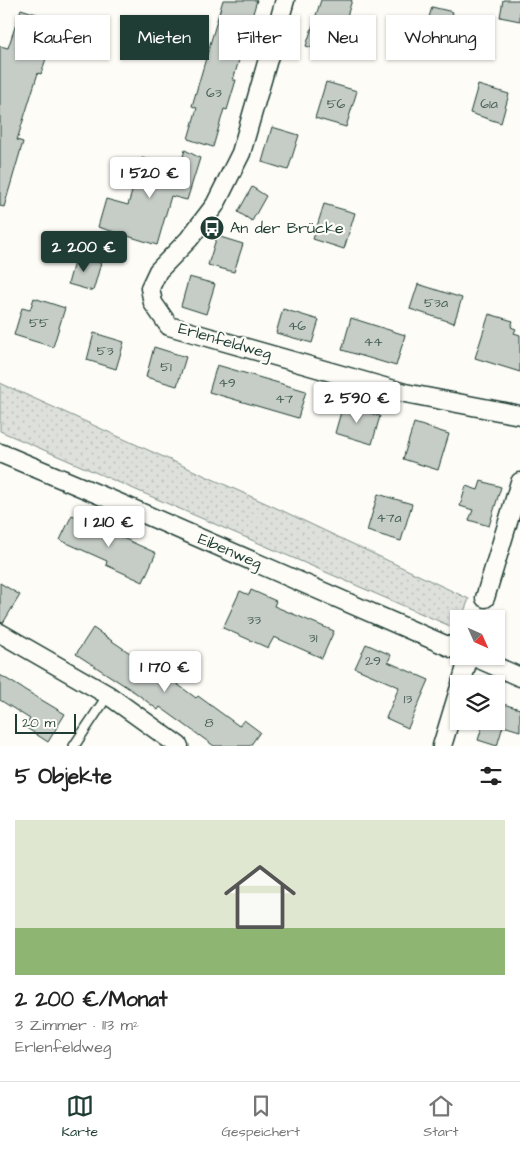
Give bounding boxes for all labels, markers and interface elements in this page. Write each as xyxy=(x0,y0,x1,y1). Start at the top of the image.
chip: Kaufen xyxy=(15,15,110,60)
chip: Mieten xyxy=(120,15,209,60)
chip: Filter xyxy=(219,15,300,60)
chip: Neu xyxy=(310,15,376,60)
chip: Wohnung xyxy=(386,15,495,60)
house number: 63 xyxy=(206,83,222,103)
house number: 56 xyxy=(327,94,346,114)
house number: 61a xyxy=(480,94,498,114)
pin: 1 520 € xyxy=(104,156,196,199)
text: 1 520 € xyxy=(121,162,179,184)
bus stop icon: An der Brücke xyxy=(199,215,225,241)
place label: An der Brücke xyxy=(230,217,344,239)
pin: 2 200 € xyxy=(38,230,130,273)
text: 2 200 € xyxy=(52,236,116,258)
house number: 53a xyxy=(424,293,448,313)
house number: 55 xyxy=(29,313,49,333)
house number: 46 xyxy=(288,316,306,336)
street label: Erlenfeldweg xyxy=(175,317,274,366)
house number: 44 xyxy=(363,332,383,352)
house number: 53 xyxy=(96,341,114,361)
house number: 51 xyxy=(160,357,172,377)
house number: 49 xyxy=(218,373,236,393)
pin: 2 590 € xyxy=(311,382,403,424)
text: 2 590 € xyxy=(324,387,390,409)
house number: 47 xyxy=(275,389,293,409)
pin: 1 210 € xyxy=(63,506,155,548)
house number: 47a xyxy=(376,508,402,528)
text: 1 210 € xyxy=(85,511,133,533)
street label: Eibenweg xyxy=(194,528,265,575)
house number: 33 xyxy=(247,610,261,630)
north arrow xyxy=(450,610,505,665)
map controls xyxy=(450,610,505,730)
house number: 31 xyxy=(309,628,318,648)
pin: 1 170 € xyxy=(119,650,211,693)
house number: 29 xyxy=(365,651,381,671)
text: 1 170 € xyxy=(140,656,190,678)
button: layers xyxy=(450,675,505,730)
house number: 13 xyxy=(404,689,412,709)
scale bar xyxy=(15,711,76,734)
text: 20 m xyxy=(22,713,55,733)
house number: 8 xyxy=(204,713,214,733)
text: 5 Objekte xyxy=(15,762,112,791)
icon: filters xyxy=(477,762,505,790)
icon: home xyxy=(215,852,305,942)
text: 2 200 €/Monat xyxy=(15,985,167,1014)
text: 3 Zimmer · 113 m² xyxy=(15,1014,139,1036)
text: Erlenfeldweg xyxy=(15,1036,111,1058)
tab: Karte xyxy=(62,1092,98,1142)
tab: Gespeichert xyxy=(221,1092,300,1142)
tab: Start xyxy=(423,1092,458,1142)

